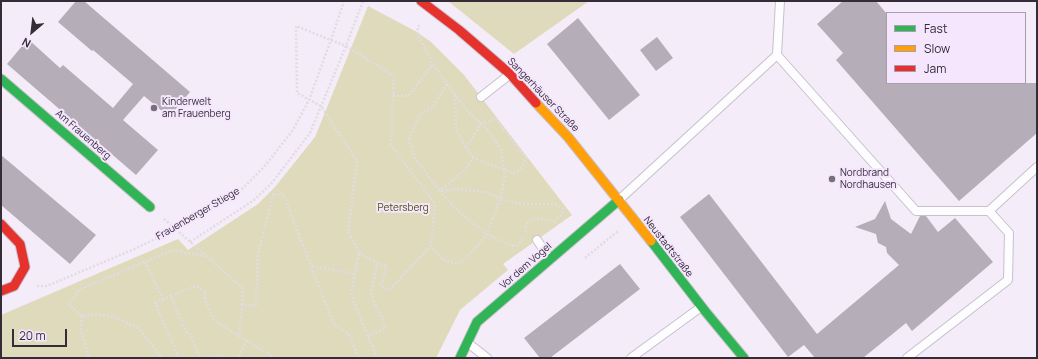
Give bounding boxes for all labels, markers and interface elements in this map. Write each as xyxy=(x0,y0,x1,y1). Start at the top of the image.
north arrow xyxy=(12,12,52,52)
legend xyxy=(886,12,1026,84)
text: Fast xyxy=(924,20,948,37)
text: N xyxy=(19,35,33,52)
text: Slow xyxy=(924,40,950,57)
street label: Sangerhäuser Straße xyxy=(505,56,581,134)
text: Jam xyxy=(924,60,946,77)
place label: Kinderwelt am Frauenberg xyxy=(162,96,231,120)
marker: Kinderwelt am Frauenberg xyxy=(149,103,159,113)
street label: Am Frauenberg xyxy=(53,108,113,162)
place label: Nordbrand Nordhausen xyxy=(840,167,897,190)
marker: Nordbrand Nordhausen xyxy=(827,174,837,184)
street label: Frauenberger Stiege xyxy=(154,185,242,243)
park label: Petersberg xyxy=(377,202,429,214)
street label: Neustadtstraße xyxy=(641,214,695,280)
street label: Vor dem Vogel xyxy=(498,240,554,292)
scale bar xyxy=(14,321,69,347)
text: 20 m xyxy=(19,327,46,344)

